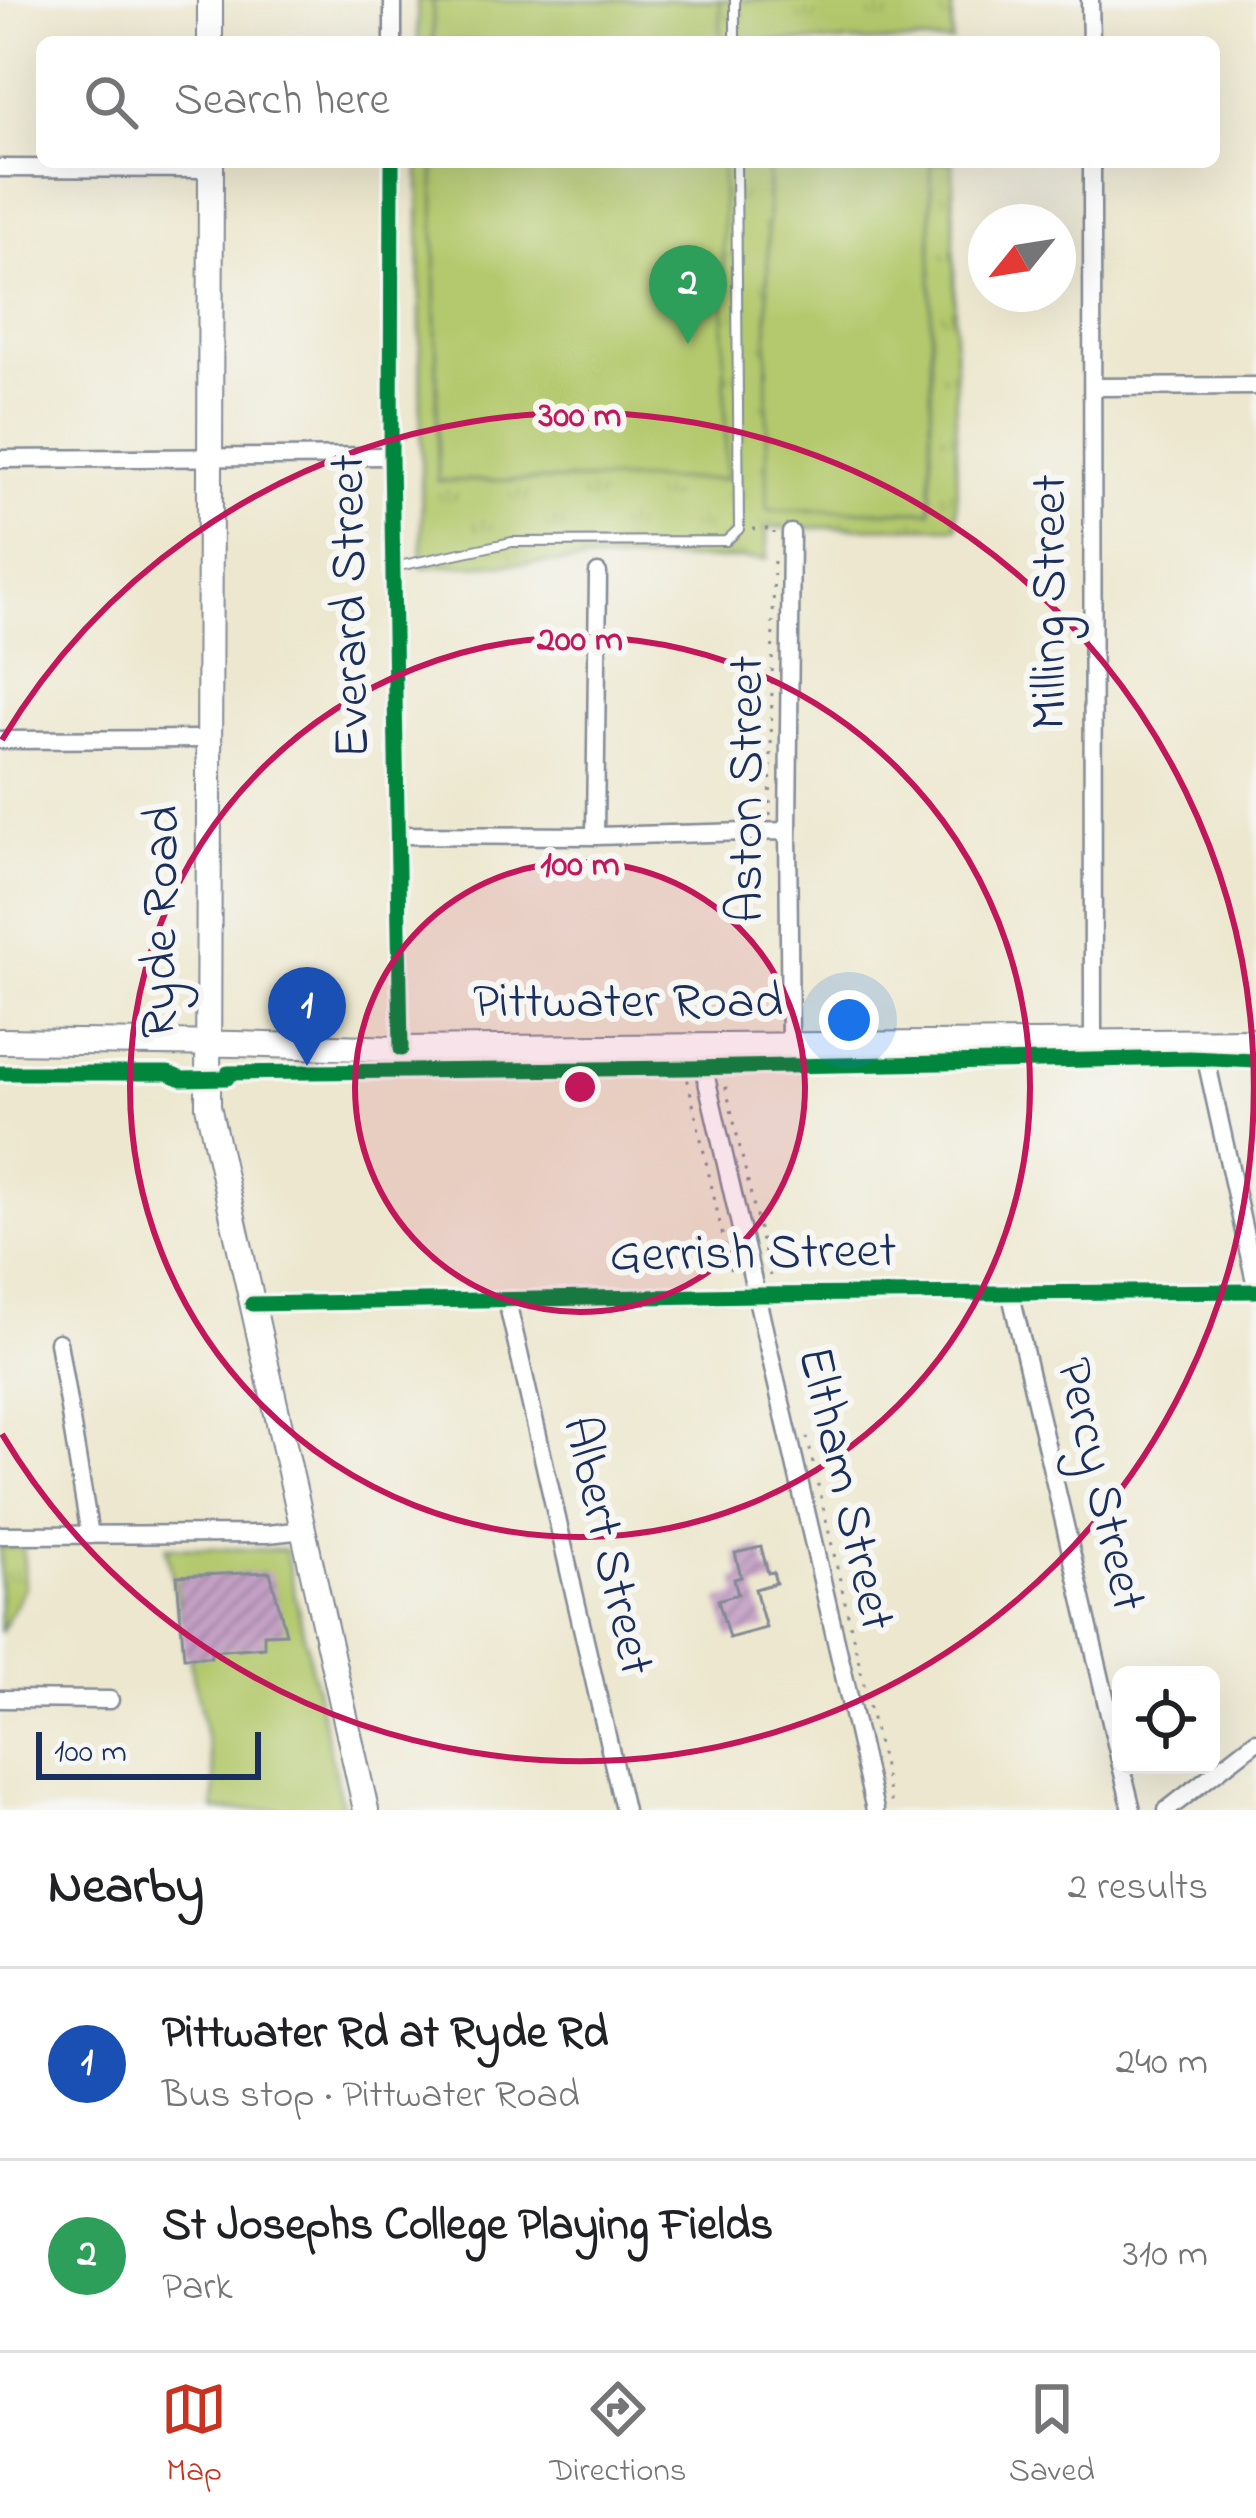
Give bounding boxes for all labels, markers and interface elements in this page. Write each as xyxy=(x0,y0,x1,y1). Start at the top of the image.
search box xyxy=(36,36,1220,168)
icon: search xyxy=(78,69,144,135)
text: Search here xyxy=(174,69,390,135)
north arrow xyxy=(968,204,1076,312)
pin: 2 xyxy=(649,245,727,344)
text: 300 m xyxy=(538,391,622,444)
street label: Everard Street xyxy=(312,453,392,759)
street label: Milling Street xyxy=(1014,474,1089,730)
text: 200 m xyxy=(536,615,623,668)
street label: Aston Street xyxy=(711,655,786,923)
street label: Ryde Road xyxy=(123,805,203,1039)
text: 100 m xyxy=(540,840,620,893)
street label: Pittwater Road xyxy=(473,966,783,1041)
pin: 1 xyxy=(268,967,346,1066)
your location xyxy=(819,990,879,1050)
centre of rings xyxy=(559,1066,601,1108)
street label: Gerrish Street xyxy=(609,1215,897,1295)
street label: Eltham Street xyxy=(775,1340,913,1638)
street label: Percy Street xyxy=(1034,1351,1164,1619)
street label: Albert Street xyxy=(540,1409,672,1683)
map controls xyxy=(1112,1666,1220,1774)
button: locate xyxy=(1112,1666,1220,1774)
scale bar xyxy=(36,1726,261,1779)
text: 100 m xyxy=(54,1729,127,1777)
text: Nearby xyxy=(48,1851,204,1926)
text: 2 results xyxy=(1068,1860,1208,1917)
text: Pittwater Rd at Ryde Rd xyxy=(162,2002,608,2068)
text: 1 xyxy=(81,2035,93,2092)
text: 240 m xyxy=(1116,2035,1208,2092)
text: Bus stop · Pittwater Road xyxy=(162,2068,580,2125)
text: St Josephs College Playing Fields xyxy=(162,2194,773,2260)
text: 2 xyxy=(77,2227,97,2284)
text: 310 m xyxy=(1123,2227,1208,2284)
text: Park xyxy=(162,2260,232,2317)
tab: Map xyxy=(161,2376,227,2496)
tab: Directions xyxy=(549,2376,686,2496)
tab: Saved xyxy=(1009,2376,1095,2496)

